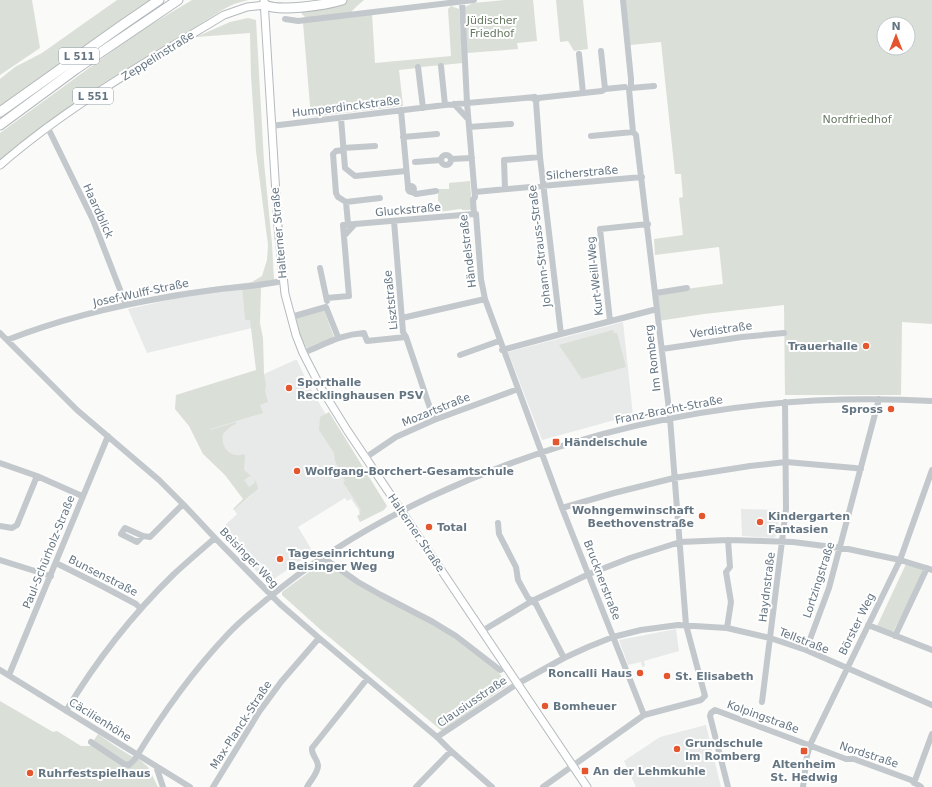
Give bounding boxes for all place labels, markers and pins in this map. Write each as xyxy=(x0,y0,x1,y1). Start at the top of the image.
place label: Trauerhalle xyxy=(788,340,858,353)
marker: Trauerhalle xyxy=(861,341,871,351)
place label: Sporthalle Recklinghausen PSV xyxy=(297,376,424,402)
marker: Sporthalle Recklinghausen PSV xyxy=(284,383,294,393)
place label: Spross xyxy=(841,403,883,416)
marker: Spross xyxy=(886,404,896,414)
place label: Händelschule xyxy=(564,436,648,449)
marker: Händelschule xyxy=(551,437,561,447)
place label: Wolfgang-Borchert-Gesamtschule xyxy=(305,465,514,478)
marker: Wolfgang-Borchert-Gesamtschule xyxy=(292,466,302,476)
place label: Wohngemwinschaft Beethovenstraße xyxy=(572,504,694,530)
place label: Kindergarten Fantasien xyxy=(768,510,850,536)
marker: Wohngemwinschaft Beethovenstraße xyxy=(697,511,707,521)
marker: Kindergarten Fantasien xyxy=(755,517,765,527)
place label: Total xyxy=(437,521,467,534)
marker: Total xyxy=(424,522,434,532)
place label: Tageseinrichtung Beisinger Weg xyxy=(288,547,395,573)
marker: Tageseinrichtung Beisinger Weg xyxy=(275,554,285,564)
place label: Roncalli Haus xyxy=(548,667,632,680)
marker: Roncalli Haus xyxy=(635,668,645,678)
place label: St. Elisabeth xyxy=(675,670,754,683)
marker: St. Elisabeth xyxy=(662,671,672,681)
place label: Bomheuer xyxy=(553,700,617,713)
marker: Bomheuer xyxy=(540,701,550,711)
place label: Grundschule Im Romberg xyxy=(685,737,763,763)
marker: Grundschule Im Romberg xyxy=(672,744,682,754)
marker: Altenheim St. Hedwig xyxy=(799,746,809,756)
place label: Altenheim St. Hedwig xyxy=(770,758,838,784)
place label: An der Lehmkuhle xyxy=(593,765,706,778)
marker: An der Lehmkuhle xyxy=(580,766,590,776)
place label: Ruhrfestspielhaus xyxy=(38,767,151,780)
marker: Ruhrfestspielhaus xyxy=(25,768,35,778)

